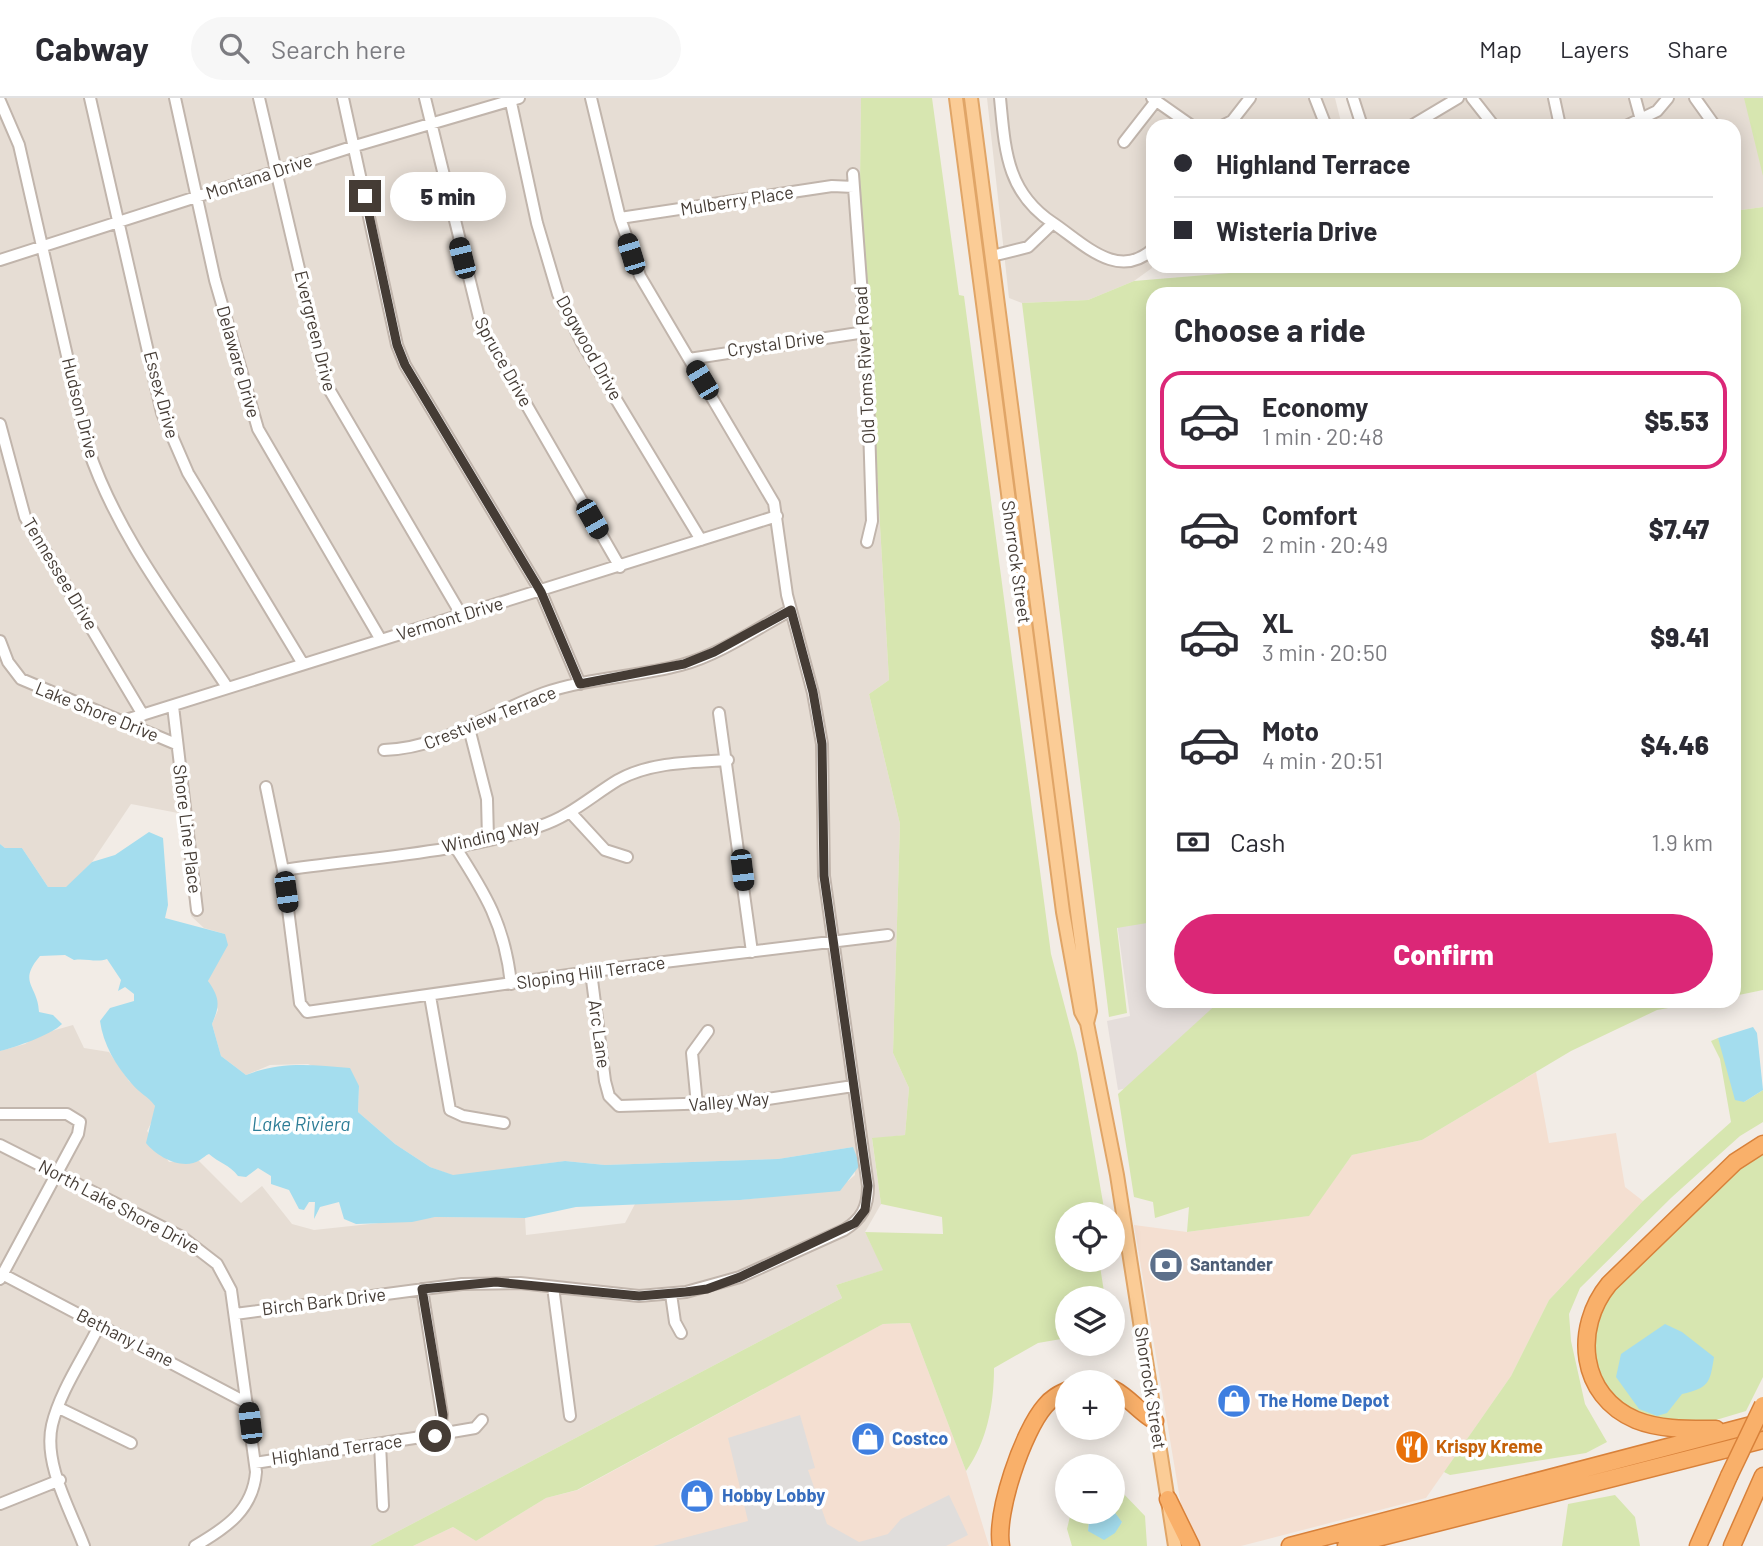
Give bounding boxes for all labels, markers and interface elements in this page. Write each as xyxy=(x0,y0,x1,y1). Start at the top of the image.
search box xyxy=(191,17,681,80)
text: Cabway xyxy=(35,28,149,68)
icon: search xyxy=(215,29,253,67)
text: Search here xyxy=(271,33,406,64)
text: Map xyxy=(1479,34,1522,63)
text: Layers xyxy=(1560,34,1629,63)
text: Share xyxy=(1667,34,1728,63)
street label: Montana Drive xyxy=(203,148,315,204)
text: Highland Terrace xyxy=(1216,148,1410,179)
callout: 5 min xyxy=(390,172,505,220)
route end xyxy=(349,180,381,212)
street label: Mulberry Place xyxy=(679,180,795,220)
text: 5 min xyxy=(421,182,476,210)
text: Wisteria Drive xyxy=(1216,215,1377,246)
car xyxy=(615,231,648,277)
car xyxy=(447,235,478,281)
street label: Evergreen Drive xyxy=(290,268,342,393)
street label: Old Toms River Road xyxy=(849,286,879,445)
street label: Dogwood Drive xyxy=(552,291,628,404)
street label: Delaware Drive xyxy=(212,303,265,420)
text: Choose a ride xyxy=(1174,310,1366,348)
street label: Spruce Drive xyxy=(470,313,538,410)
street label: Crystal Drive xyxy=(726,325,826,361)
street label: Essex Drive xyxy=(140,349,184,441)
street label: Hudson Drive xyxy=(58,355,104,460)
car xyxy=(683,357,722,403)
icon: car xyxy=(1178,389,1241,452)
text: Economy xyxy=(1262,391,1368,422)
text: $5.53 xyxy=(1644,405,1709,436)
text: 1 min · 20:48 xyxy=(1262,422,1384,450)
car xyxy=(573,496,612,542)
icon: car xyxy=(1178,497,1241,560)
street label: Shorrock Street xyxy=(997,499,1037,625)
text: Comfort xyxy=(1262,499,1358,530)
street label: Tennessee Drive xyxy=(19,513,103,634)
text: $7.47 xyxy=(1649,513,1709,544)
text: 2 min · 20:49 xyxy=(1262,530,1388,558)
street label: Vermont Drive xyxy=(394,591,506,645)
icon: car xyxy=(1178,605,1241,668)
text: XL xyxy=(1262,607,1293,638)
text: $9.41 xyxy=(1650,621,1709,652)
text: 3 min · 20:50 xyxy=(1262,638,1388,666)
street label: Lake Shore Drive xyxy=(33,676,162,746)
street label: Crestview Terrace xyxy=(420,680,559,754)
icon: car xyxy=(1178,713,1241,776)
text: Moto xyxy=(1262,715,1319,746)
text: $4.46 xyxy=(1640,729,1709,760)
text: 4 min · 20:51 xyxy=(1262,746,1383,774)
street label: Shore Line Place xyxy=(169,763,207,895)
street label: Winding Way xyxy=(440,813,542,857)
icon: cash xyxy=(1174,823,1212,861)
text: Cash xyxy=(1230,826,1285,857)
text: 1.9 km xyxy=(1651,828,1713,856)
car xyxy=(730,848,755,892)
car xyxy=(273,870,300,914)
button: Confirm xyxy=(1174,914,1713,994)
street label: Sloping Hill Terrace xyxy=(515,951,667,993)
street label: Arc Lane xyxy=(584,998,616,1070)
street label: Valley Way xyxy=(688,1087,770,1115)
water label: Lake Riviera xyxy=(252,1112,350,1135)
street label: North Lake Shore Drive xyxy=(35,1154,204,1258)
map controls xyxy=(1055,1202,1125,1524)
button: locate xyxy=(1055,1202,1125,1272)
bank icon: Santander xyxy=(1147,1246,1185,1284)
place label: Santander xyxy=(1190,1253,1273,1275)
street label: Birch Bark Drive xyxy=(261,1282,387,1320)
button: layers xyxy=(1055,1286,1125,1356)
street label: Bethany Lane xyxy=(73,1303,178,1371)
street label: Shorrock Street xyxy=(1130,1325,1172,1451)
button: + xyxy=(1055,1370,1125,1440)
shop icon: The Home Depot xyxy=(1215,1382,1253,1420)
place label: The Home Depot xyxy=(1258,1389,1389,1411)
car xyxy=(238,1401,263,1445)
route start xyxy=(419,1420,451,1452)
shop icon: Costco xyxy=(849,1420,887,1458)
place label: Costco xyxy=(892,1427,948,1449)
restaurant icon: Krispy Kreme xyxy=(1393,1428,1431,1466)
street label: Highland Terrace xyxy=(270,1429,404,1469)
place label: Krispy Kreme xyxy=(1436,1435,1543,1457)
button: − xyxy=(1055,1454,1125,1524)
shop icon: Hobby Lobby xyxy=(678,1477,716,1515)
place label: Hobby Lobby xyxy=(722,1484,825,1506)

